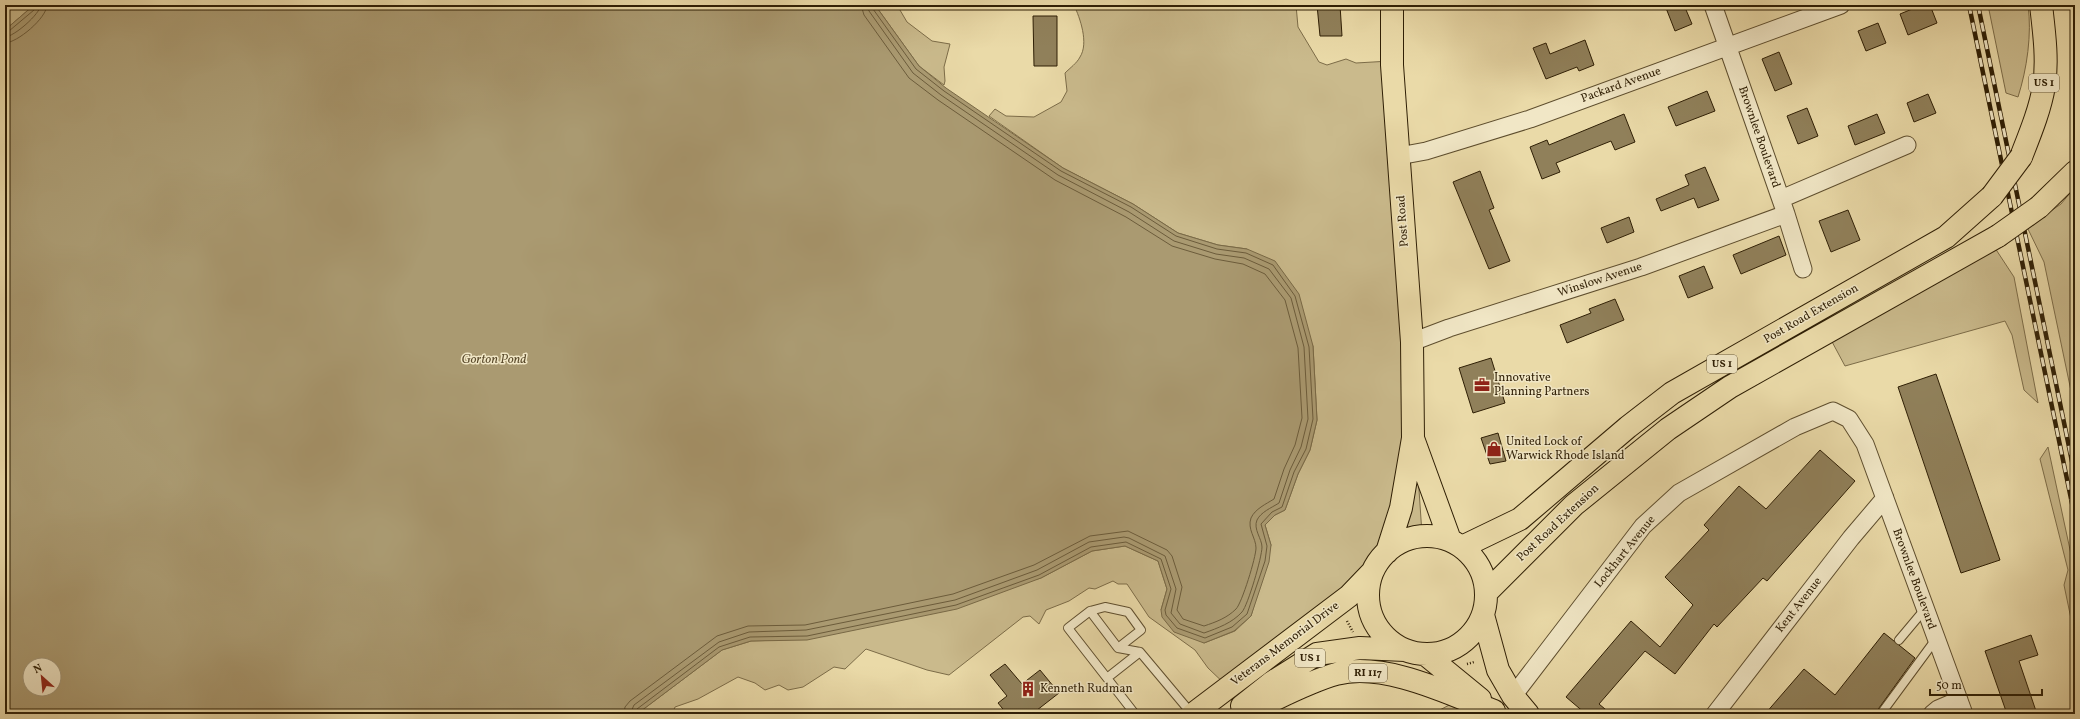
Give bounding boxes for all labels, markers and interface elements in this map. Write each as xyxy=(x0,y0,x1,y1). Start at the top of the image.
street label: Packard Avenue xyxy=(1579,63,1663,107)
road number: US 1 xyxy=(2029,74,2059,92)
street label: Brownlee Boulevard xyxy=(1734,84,1784,190)
street label: Post Road xyxy=(1393,194,1413,247)
street label: Winslow Avenue xyxy=(1556,259,1645,301)
street label: Post Road Extension xyxy=(1761,280,1861,348)
water label: Gorton Pond xyxy=(461,351,527,369)
road number: US 1 xyxy=(1707,355,1737,373)
place label: Innovative Planning Partners xyxy=(1494,370,1589,400)
office icon: Innovative Planning Partners xyxy=(1473,376,1491,394)
place label: United Lock of Warwick Rhode Island xyxy=(1506,434,1625,464)
shop icon: United Lock of Warwick Rhode Island xyxy=(1485,440,1503,458)
street label: Post Road Extension xyxy=(1513,481,1603,565)
street label: Lockhart Avenue xyxy=(1591,512,1659,592)
street label: Brownlee Boulevard xyxy=(1888,526,1940,632)
street label: Kent Avenue xyxy=(1772,574,1826,636)
street label: Veterans Memorial Drive xyxy=(1228,598,1343,690)
road number: US 1 xyxy=(1295,649,1325,667)
north arrow xyxy=(22,657,62,697)
text: N xyxy=(31,661,45,678)
road number: RI 117 xyxy=(1349,664,1387,682)
scale bar xyxy=(1930,671,2042,697)
text: 50 m xyxy=(1936,678,1962,694)
building icon: Kenneth Rudman xyxy=(1019,680,1037,698)
place label: Kenneth Rudman xyxy=(1040,681,1133,697)

